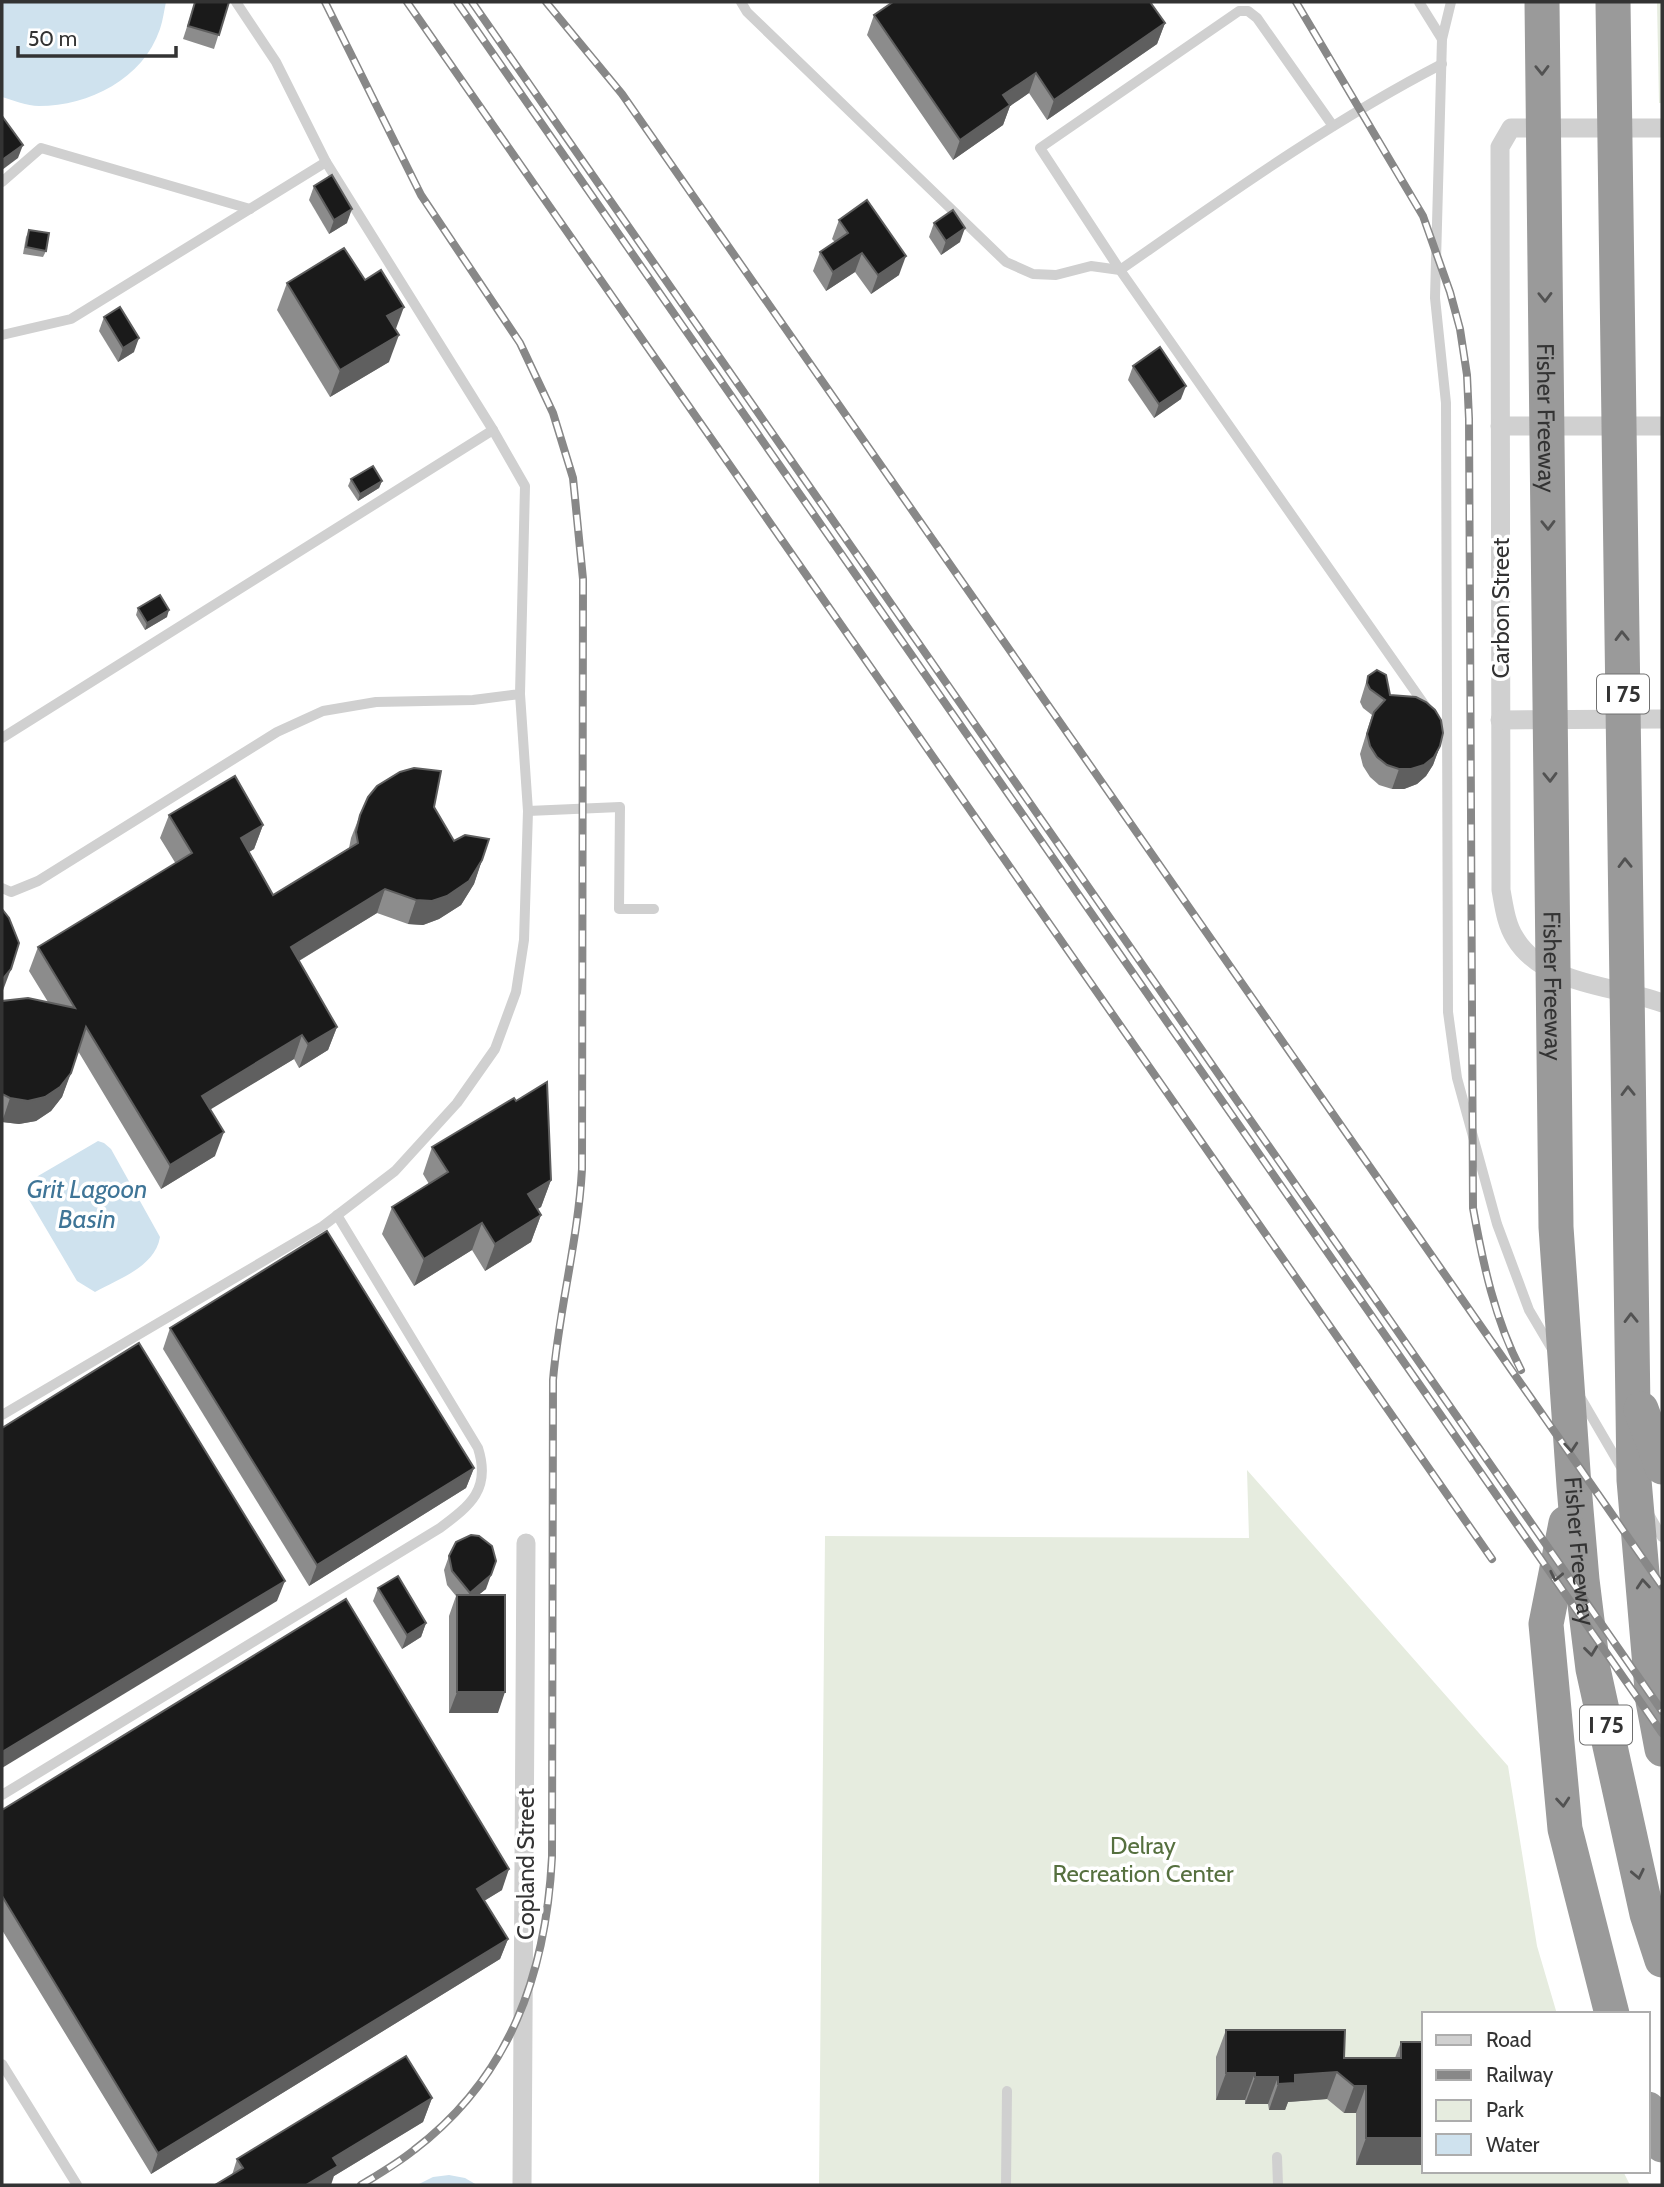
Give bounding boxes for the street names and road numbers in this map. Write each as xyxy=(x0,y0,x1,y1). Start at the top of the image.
street label: Fisher Freeway xyxy=(1531,343,1562,493)
street label: Carbon Street xyxy=(1486,538,1515,678)
road number: I 75 xyxy=(1597,674,1649,714)
street label: Fisher Freeway xyxy=(1538,911,1569,1061)
street label: Fisher Freeway xyxy=(1559,1476,1602,1627)
road number: I 75 xyxy=(1580,1706,1632,1744)
street label: Copland Street xyxy=(511,1788,540,1940)

